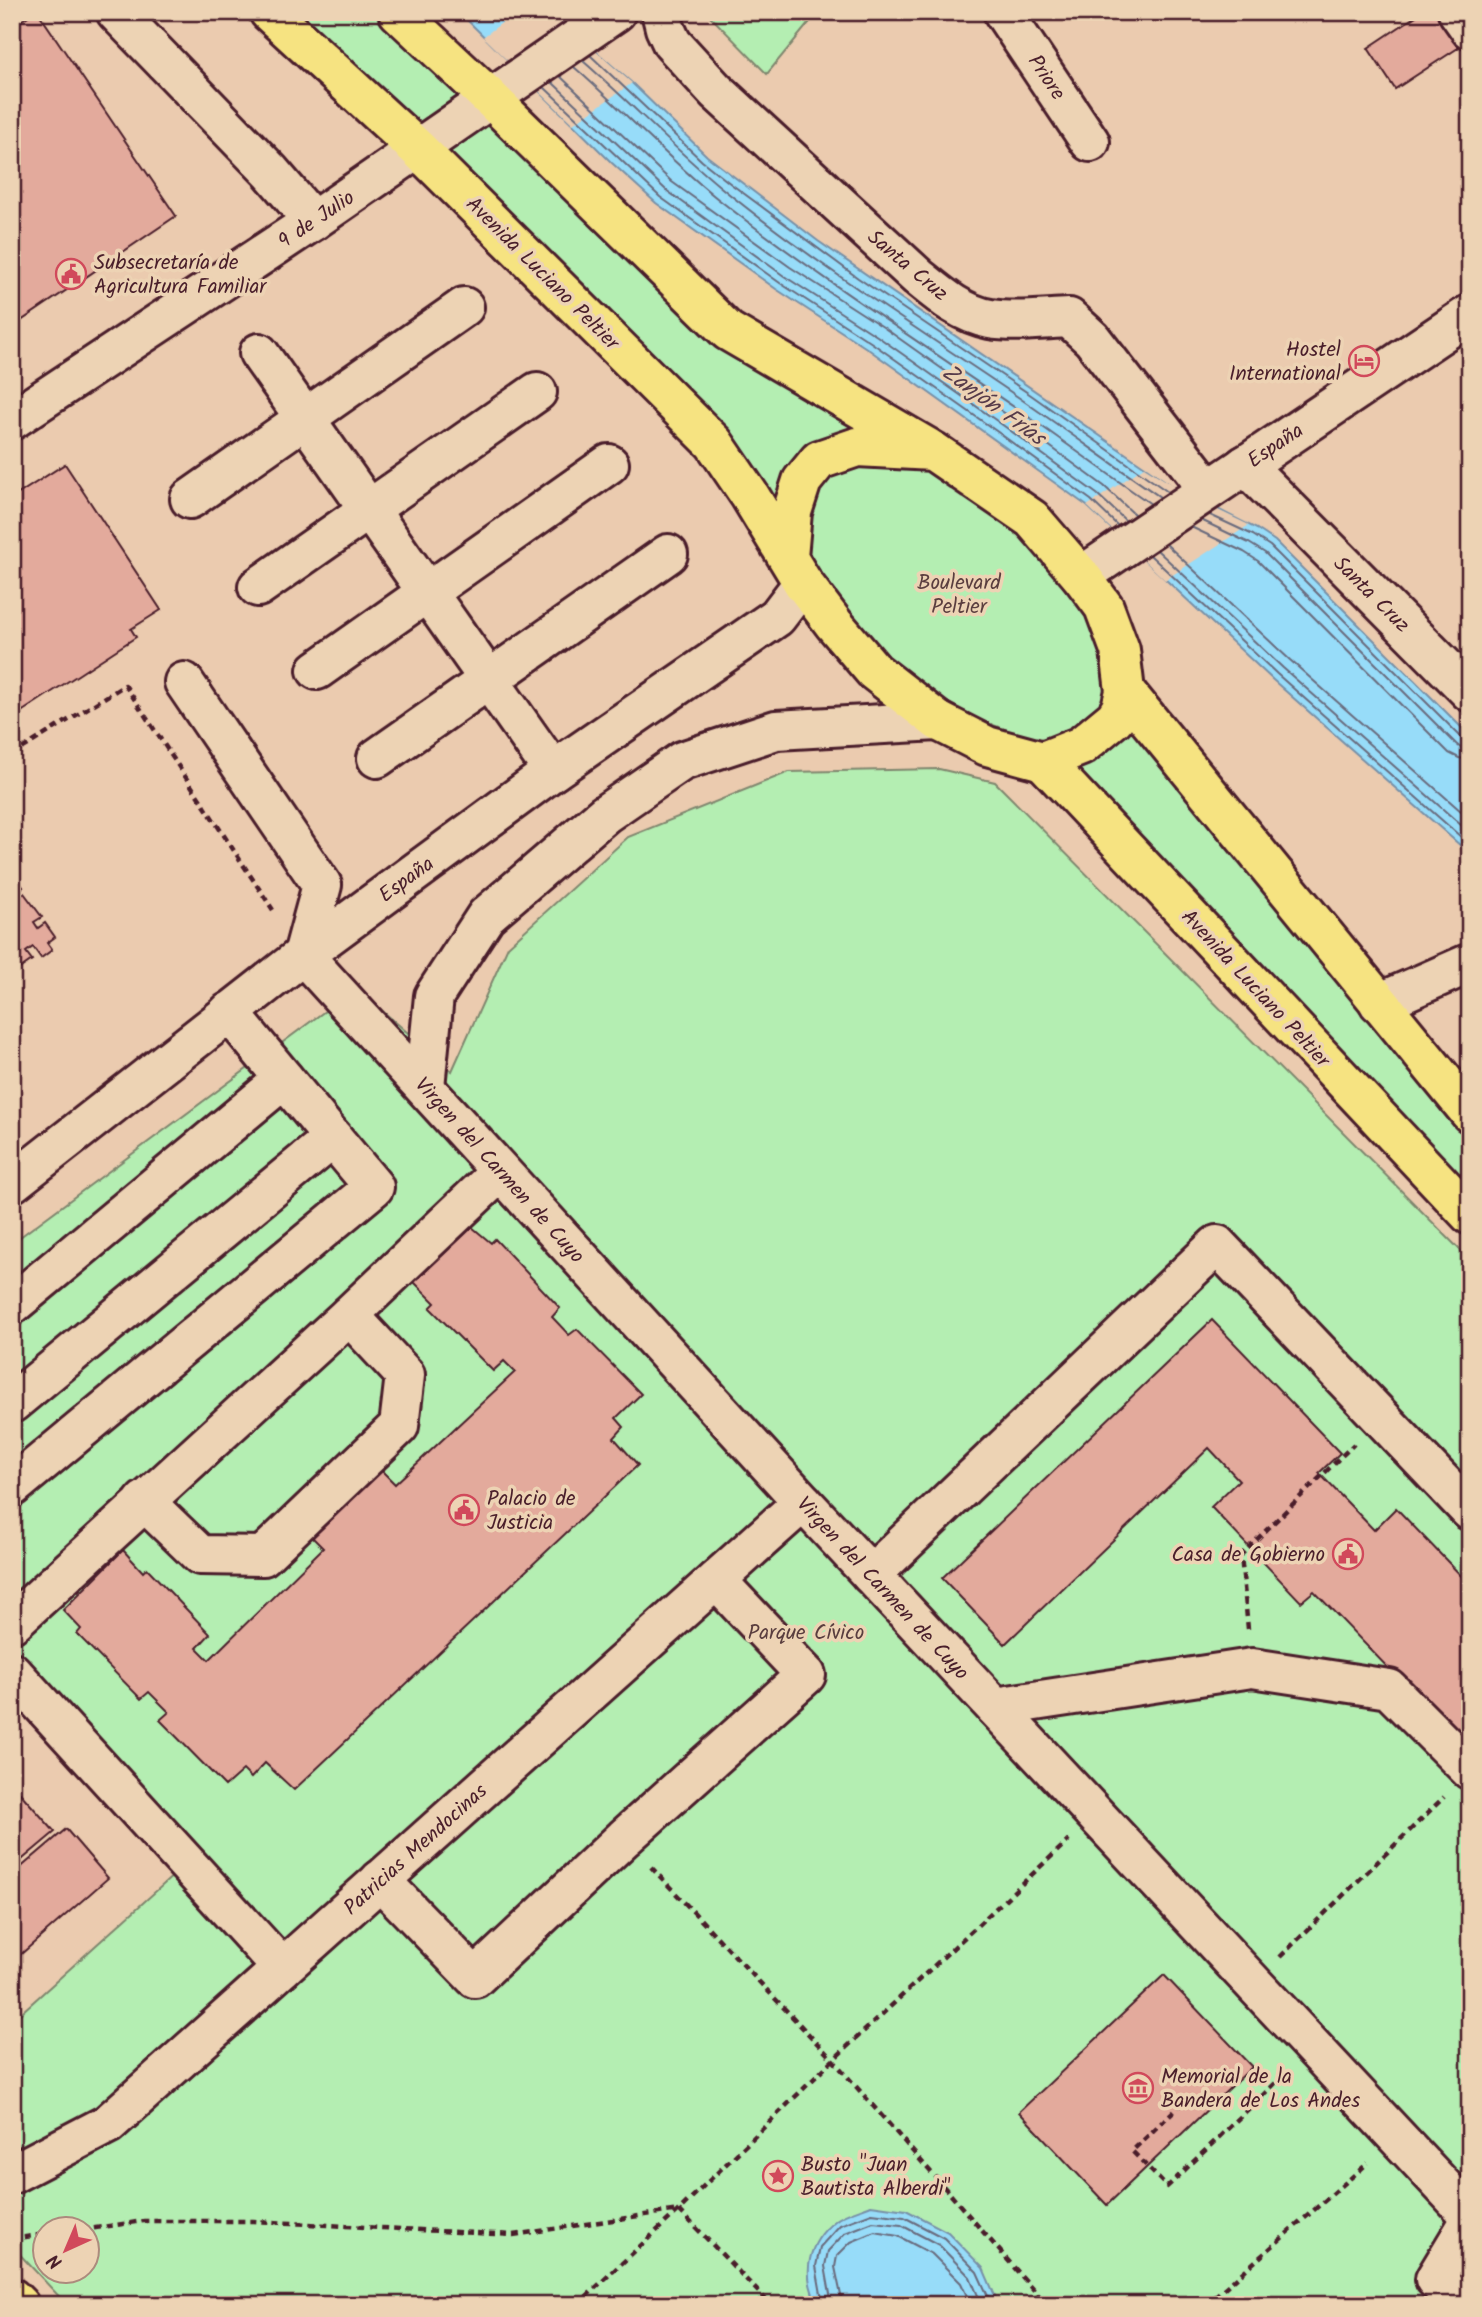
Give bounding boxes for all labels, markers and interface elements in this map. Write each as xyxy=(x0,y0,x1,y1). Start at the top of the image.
street label: Priore xyxy=(1018,48,1074,108)
street label: 9 de Julio xyxy=(272,182,362,258)
street label: Avenida Luciano Peltier xyxy=(457,189,627,359)
street label: Santa Cruz xyxy=(859,222,955,310)
place label: Subsecretaría de Agricultura Familiar xyxy=(94,247,267,304)
public building icon: Subsecretaría de Agricultura Familiar xyxy=(54,257,88,291)
place label: Hostel International xyxy=(1229,334,1341,391)
hotel icon: Hostel International xyxy=(1347,344,1381,378)
water label: Zanjón Frías xyxy=(933,356,1054,457)
street label: España xyxy=(1241,415,1311,477)
street label: Santa Cruz xyxy=(1325,549,1417,641)
park label: Boulevard Peltier xyxy=(917,567,1001,624)
street label: España xyxy=(372,849,442,912)
street label: Avenida Luciano Peltier xyxy=(1172,902,1338,1077)
street label: Virgen del Carmen de Cuyo xyxy=(406,1070,592,1272)
place label: Palacio de Justicia xyxy=(487,1483,576,1540)
street label: Virgen del Carmen de Cuyo xyxy=(788,1490,976,1688)
public building icon: Palacio de Justicia xyxy=(447,1493,481,1527)
public building icon: Casa de Gobierno xyxy=(1331,1537,1365,1571)
place label: Casa de Gobierno xyxy=(1172,1539,1325,1572)
park label: Parque Cívico xyxy=(748,1617,864,1650)
street label: Patricias Mendocinas xyxy=(336,1776,496,1924)
place label: Memorial de la Bandera de Los Andes xyxy=(1161,2061,1360,2118)
museum icon: Memorial de la Bandera de Los Andes xyxy=(1121,2071,1155,2105)
place label: Busto "Juan Bautista Alberdi" xyxy=(801,2149,951,2206)
place icon: Busto "Juan Bautista Alberdi" xyxy=(761,2159,795,2193)
north arrow xyxy=(32,2216,102,2286)
text: N xyxy=(41,2246,70,2276)

